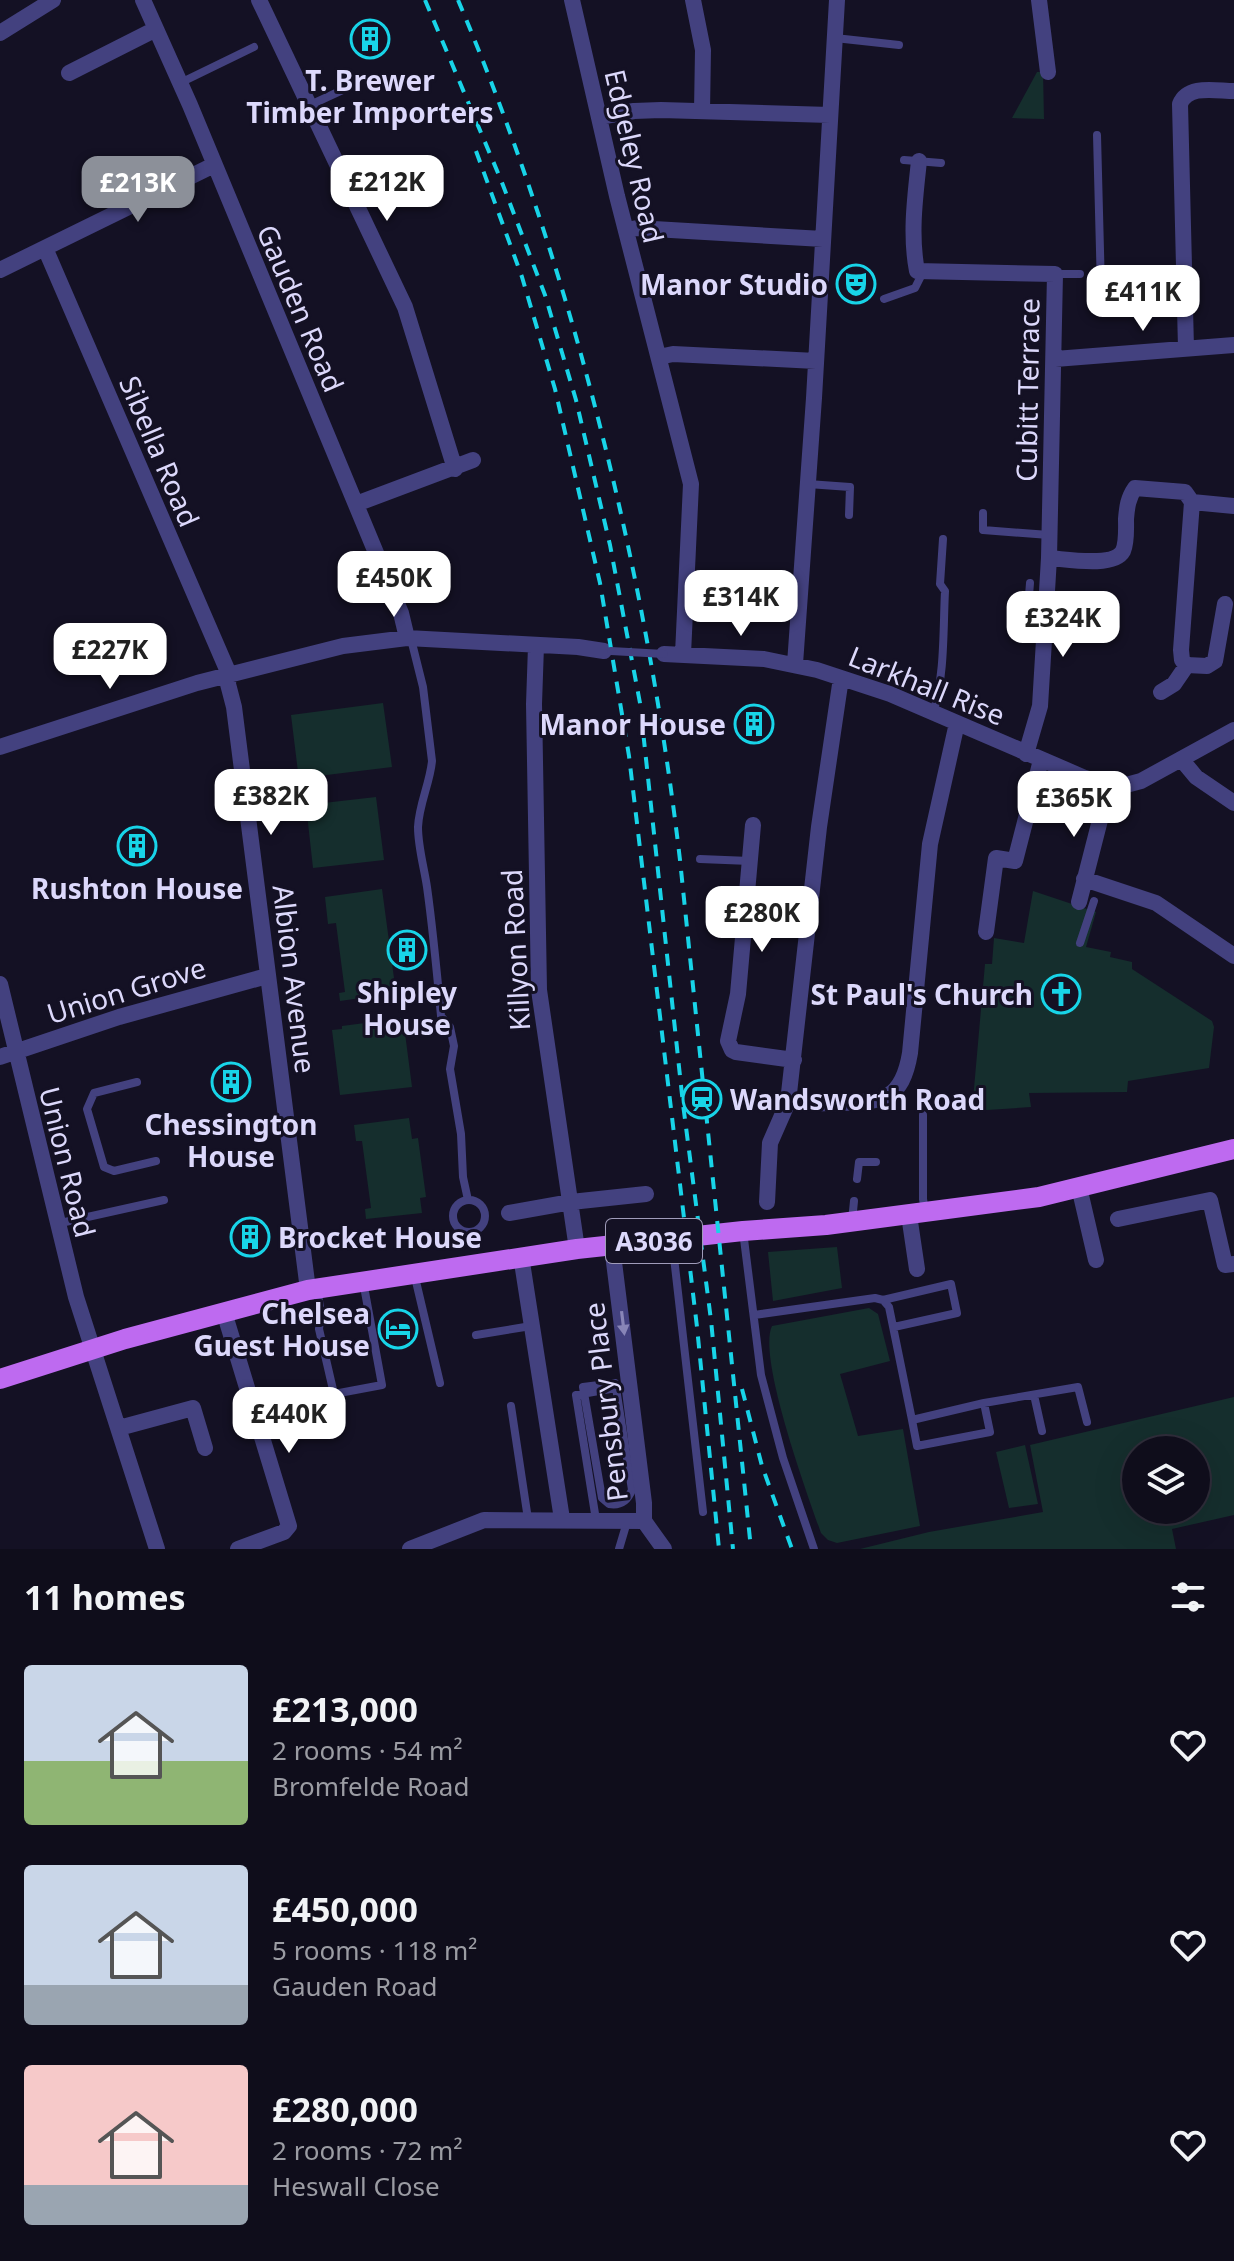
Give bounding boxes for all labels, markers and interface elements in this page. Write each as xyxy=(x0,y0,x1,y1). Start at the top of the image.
building icon: T. Brewer Timber Importers xyxy=(349,18,391,60)
place label: T. Brewer Timber Importers xyxy=(246,61,494,131)
street label: Edgeley Road xyxy=(597,65,673,247)
pin: £212K xyxy=(331,155,443,223)
pin: £213K xyxy=(82,156,194,224)
text: £212K xyxy=(349,163,425,199)
text: £213K xyxy=(100,164,176,200)
street label: Gauden Road xyxy=(249,219,353,397)
theatre icon: Manor Studio xyxy=(835,263,877,305)
place label: Manor Studio xyxy=(640,265,828,303)
pin: £411K xyxy=(1087,265,1199,333)
text: £411K xyxy=(1105,273,1181,309)
street label: Cubitt Terrace xyxy=(1006,298,1048,482)
street label: Sibella Road xyxy=(111,370,209,532)
pin: £450K xyxy=(338,551,450,619)
text: £450K xyxy=(356,559,432,595)
pin: £314K xyxy=(685,570,797,638)
text: £314K xyxy=(703,578,779,614)
pin: £324K xyxy=(1007,591,1119,659)
text: £324K xyxy=(1025,599,1101,635)
pin: £227K xyxy=(54,623,166,691)
text: £227K xyxy=(72,631,148,667)
street label: Larkhall Rise xyxy=(843,636,1011,734)
building icon: Manor House xyxy=(733,703,775,745)
place label: Manor House xyxy=(539,705,726,743)
pin: £382K xyxy=(215,769,327,837)
pin: £365K xyxy=(1018,771,1130,839)
text: £382K xyxy=(233,777,309,813)
text: £365K xyxy=(1036,779,1112,815)
building icon: Rushton House xyxy=(116,825,158,867)
street label: Killyon Road xyxy=(492,868,538,1032)
place label: Rushton House xyxy=(31,869,243,907)
street label: Albion Avenue xyxy=(265,883,325,1075)
pin: £280K xyxy=(706,886,818,954)
text: £280K xyxy=(724,894,800,930)
building icon: Shipley House xyxy=(386,929,428,971)
street label: Union Grove xyxy=(42,948,210,1032)
place label: Shipley House xyxy=(357,973,457,1043)
church icon: St Paul's Church xyxy=(1040,973,1082,1015)
place label: St Paul's Church xyxy=(811,975,1033,1013)
building icon: Chessington House xyxy=(210,1061,252,1103)
station icon: Wandsworth Road xyxy=(681,1078,723,1120)
place label: Wandsworth Road xyxy=(730,1080,985,1118)
street label: Union Road xyxy=(31,1083,105,1241)
place label: Chessington House xyxy=(144,1105,318,1175)
building icon: Brocket House xyxy=(229,1216,271,1258)
place label: Brocket House xyxy=(278,1218,482,1256)
road number: A3036 xyxy=(606,1219,702,1263)
place label: Chelsea Guest House xyxy=(193,1294,370,1364)
street label: Pensbury Place xyxy=(574,1300,636,1504)
hotel icon: Chelsea Guest House xyxy=(377,1308,419,1350)
one-way arrow xyxy=(617,1311,630,1336)
pin: £440K xyxy=(233,1387,345,1455)
text: £440K xyxy=(251,1395,327,1431)
map controls xyxy=(1122,1436,1210,1524)
button: layers xyxy=(1122,1436,1210,1524)
text: 11 homes xyxy=(24,1574,186,1620)
icon: filters xyxy=(1166,1575,1210,1619)
text: £213,000 xyxy=(272,1686,418,1732)
icon: home xyxy=(88,1697,184,1793)
icon: heart xyxy=(1166,1723,1210,1767)
text: 2 rooms · 54 m² xyxy=(272,1732,462,1768)
text: Bromfelde Road xyxy=(272,1768,469,1804)
text: £450,000 xyxy=(272,1886,418,1932)
icon: home xyxy=(88,1897,184,1993)
icon: heart xyxy=(1166,1923,1210,1967)
text: 5 rooms · 118 m² xyxy=(272,1932,477,1968)
text: Gauden Road xyxy=(272,1968,438,2004)
text: £280,000 xyxy=(272,2086,418,2132)
icon: home xyxy=(88,2097,184,2193)
icon: heart xyxy=(1166,2123,1210,2167)
text: 2 rooms · 72 m² xyxy=(272,2132,462,2168)
text: Heswall Close xyxy=(272,2168,440,2204)

